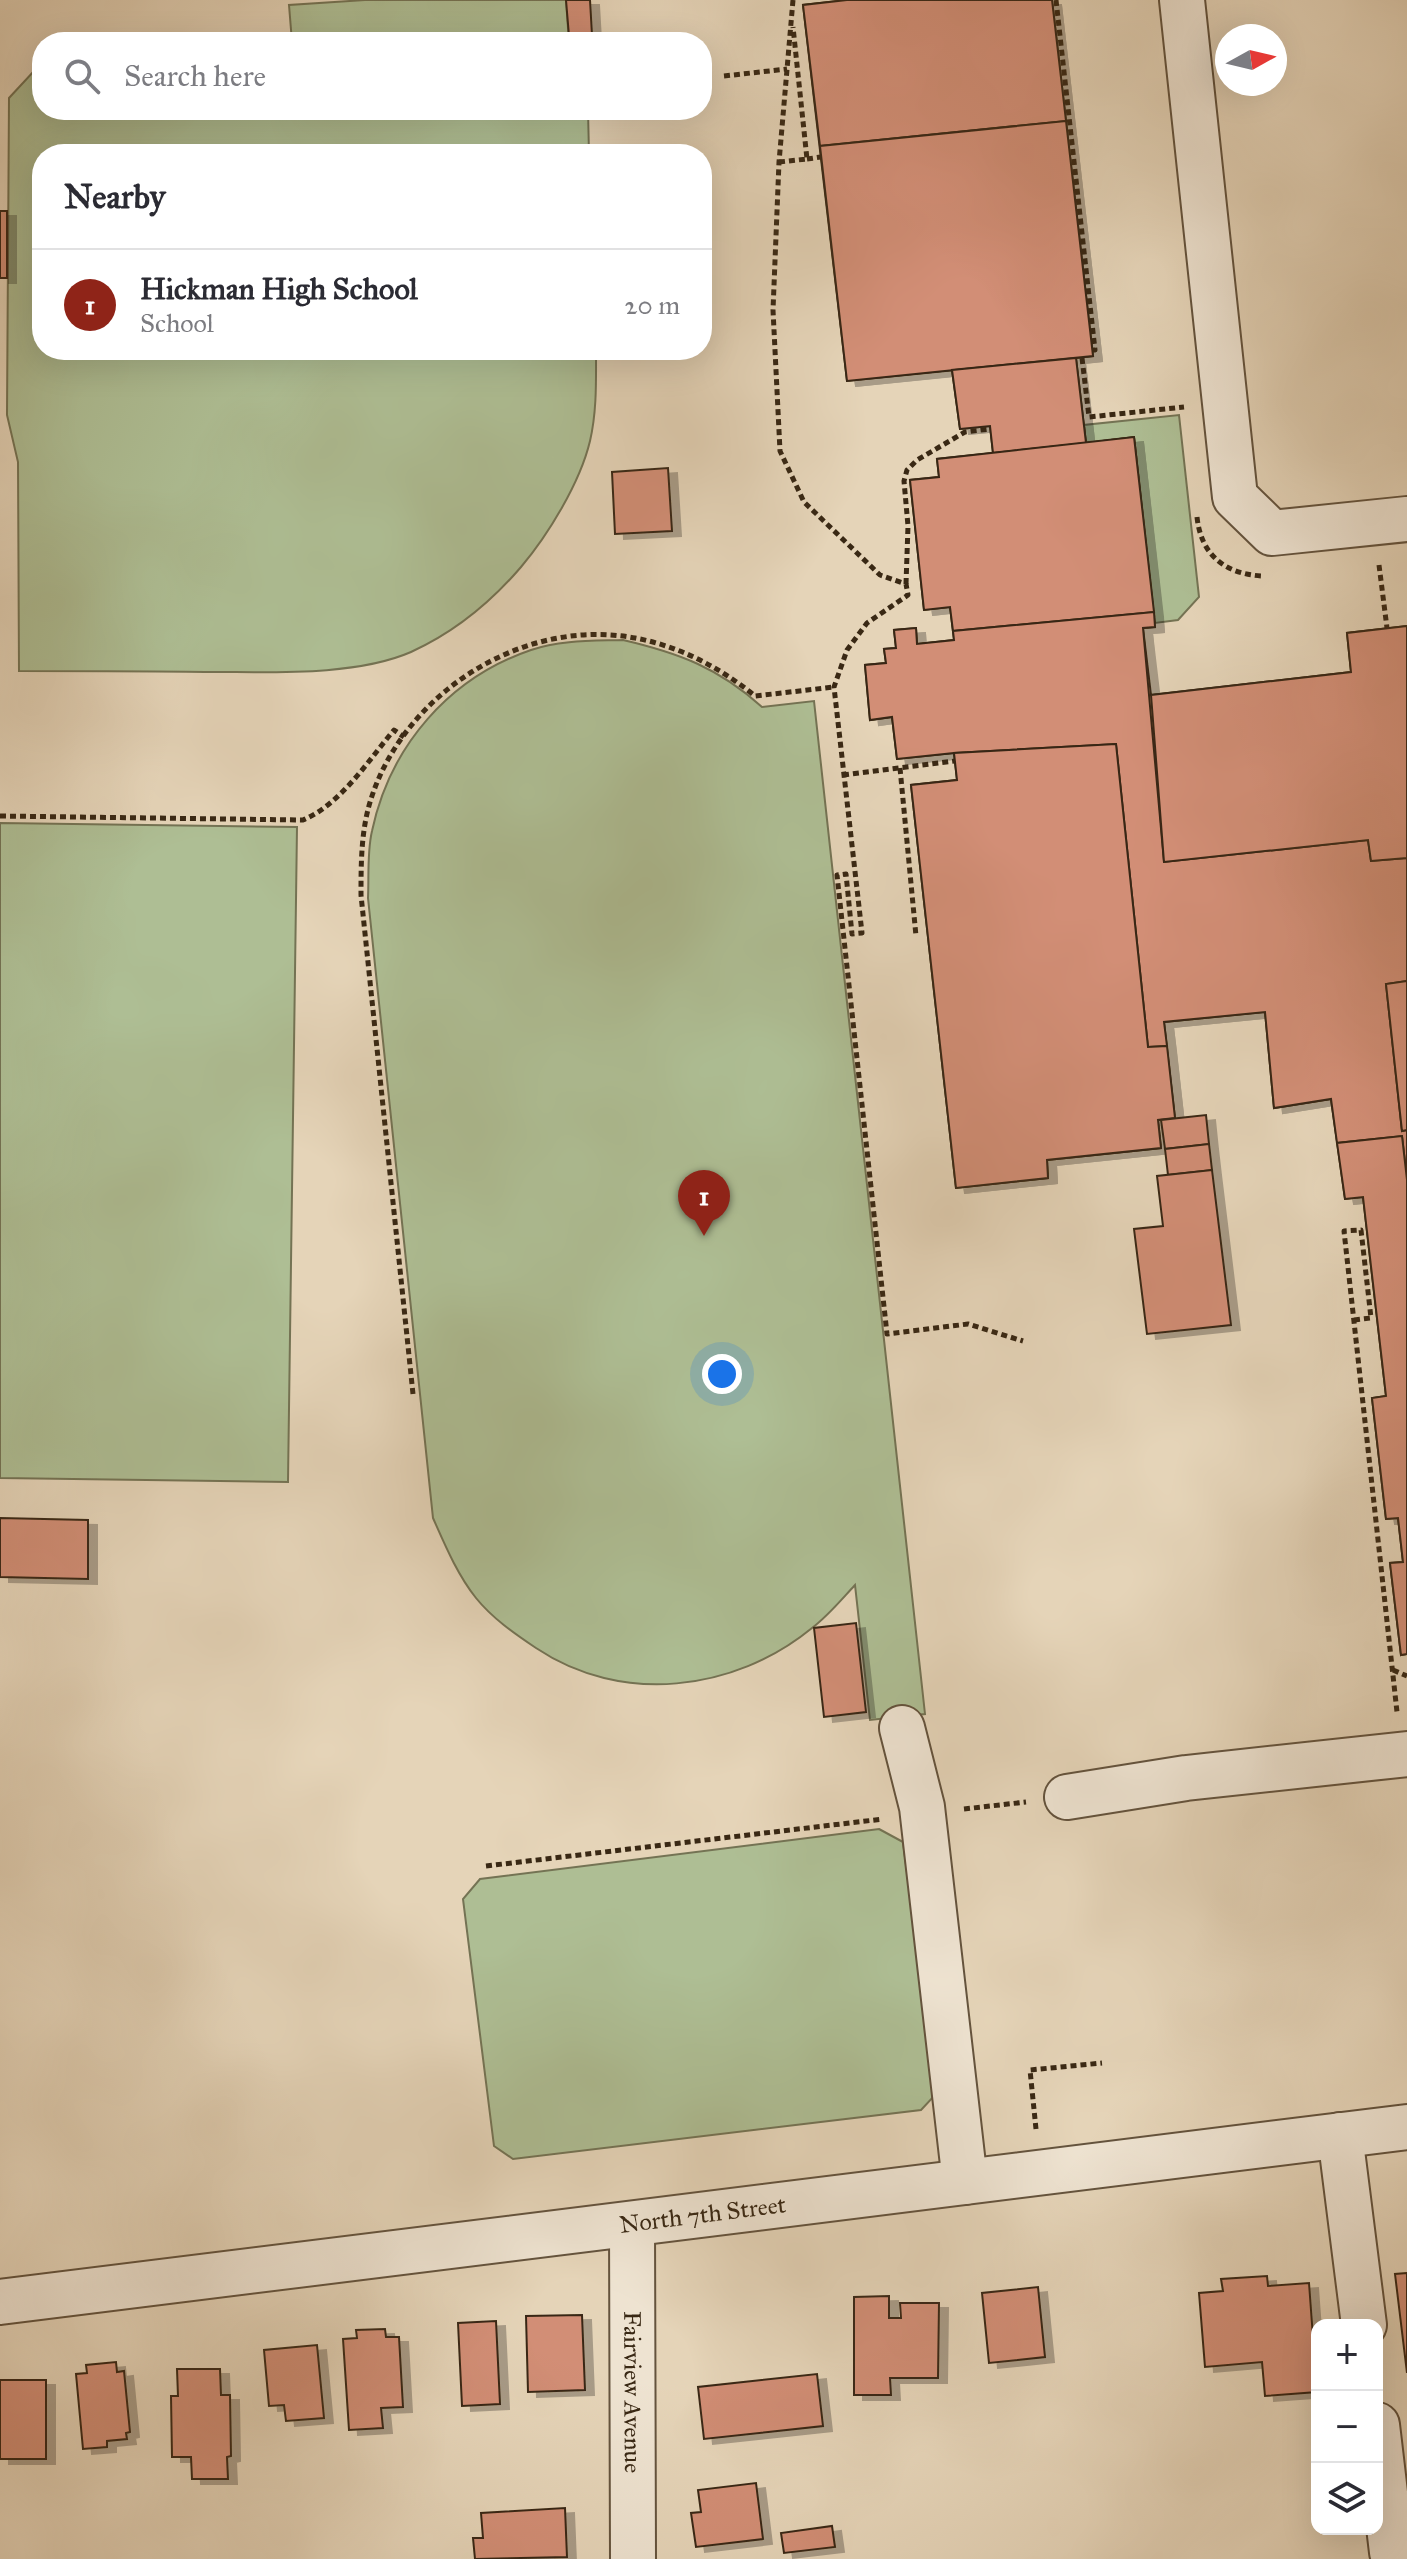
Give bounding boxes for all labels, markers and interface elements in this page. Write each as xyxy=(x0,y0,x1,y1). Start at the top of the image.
north arrow xyxy=(1215,24,1287,96)
search box xyxy=(32,32,712,120)
icon: search xyxy=(60,54,104,98)
text: Search here xyxy=(124,58,266,94)
text: Nearby xyxy=(64,176,166,217)
text: Hickman High School xyxy=(140,271,418,307)
text: 1 xyxy=(85,289,95,321)
text: 20 m xyxy=(625,289,680,321)
text: School xyxy=(140,307,214,339)
pin: 1 xyxy=(678,1170,730,1236)
your location xyxy=(702,1354,742,1394)
street label: North 7th Street xyxy=(618,2189,788,2240)
street label: Fairview Avenue xyxy=(617,2311,648,2473)
map controls xyxy=(1311,2319,1383,2535)
button: + xyxy=(1311,2319,1383,2391)
button: − xyxy=(1311,2391,1383,2463)
button: layers xyxy=(1311,2463,1383,2535)

